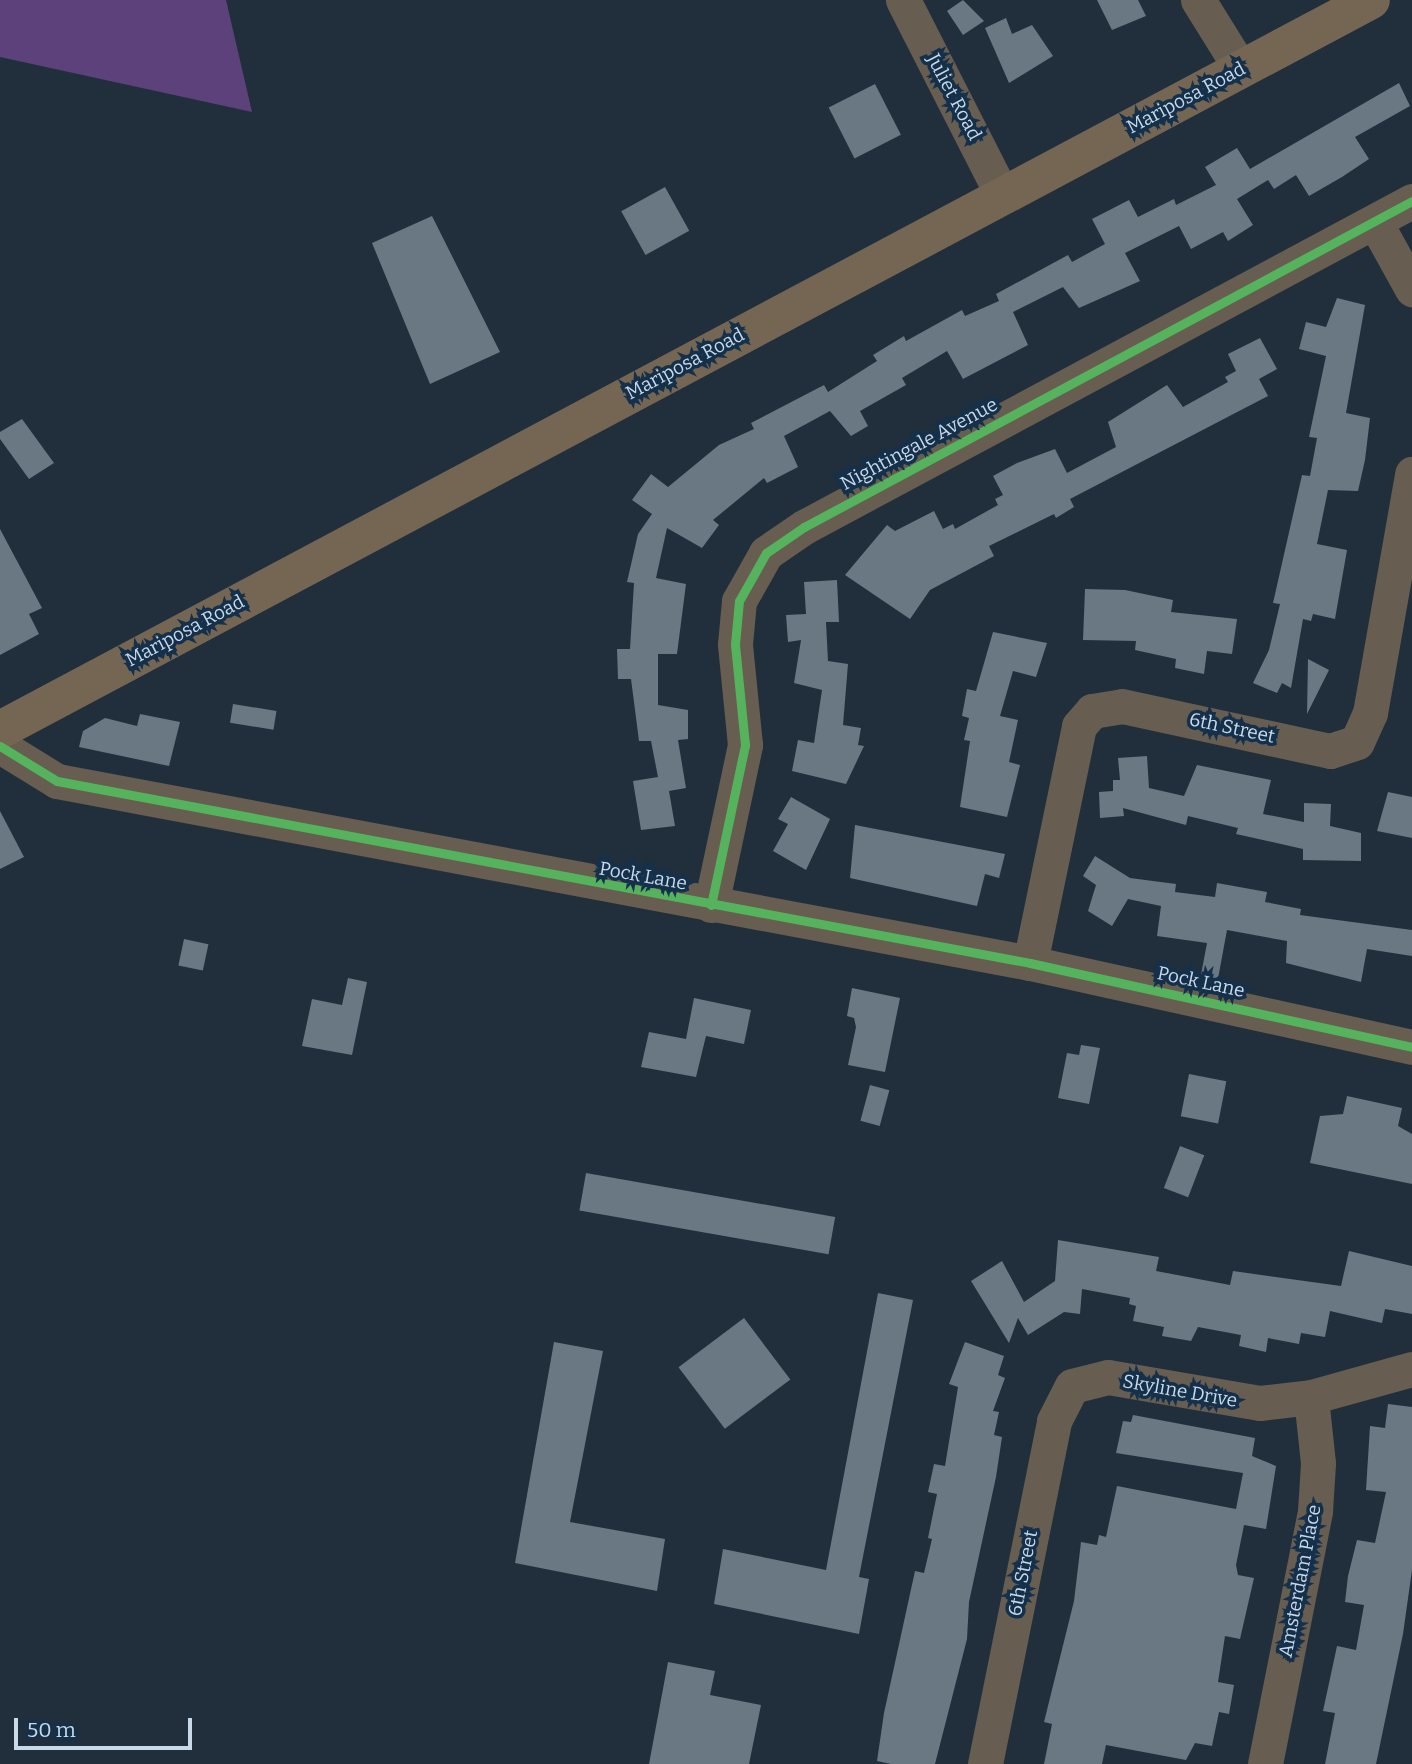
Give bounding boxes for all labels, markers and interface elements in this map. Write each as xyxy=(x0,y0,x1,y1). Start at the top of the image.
street label: Juliet Road xyxy=(922,50,986,144)
street label: Mariposa Road xyxy=(1123,57,1249,139)
street label: Mariposa Road xyxy=(622,323,748,405)
street label: Nightingale Avenue xyxy=(837,393,1001,495)
street label: Mariposa Road xyxy=(122,590,248,672)
street label: 6th Street xyxy=(1187,708,1277,748)
street label: Pock Lane xyxy=(597,857,689,895)
street label: Pock Lane xyxy=(1155,962,1247,1002)
street label: Skyline Drive xyxy=(1121,1370,1239,1412)
street label: Amsterdam Place xyxy=(1274,1503,1326,1659)
street label: 6th Street xyxy=(1003,1528,1043,1618)
scale bar xyxy=(18,1704,196,1748)
text: 50 m xyxy=(27,1717,76,1743)

